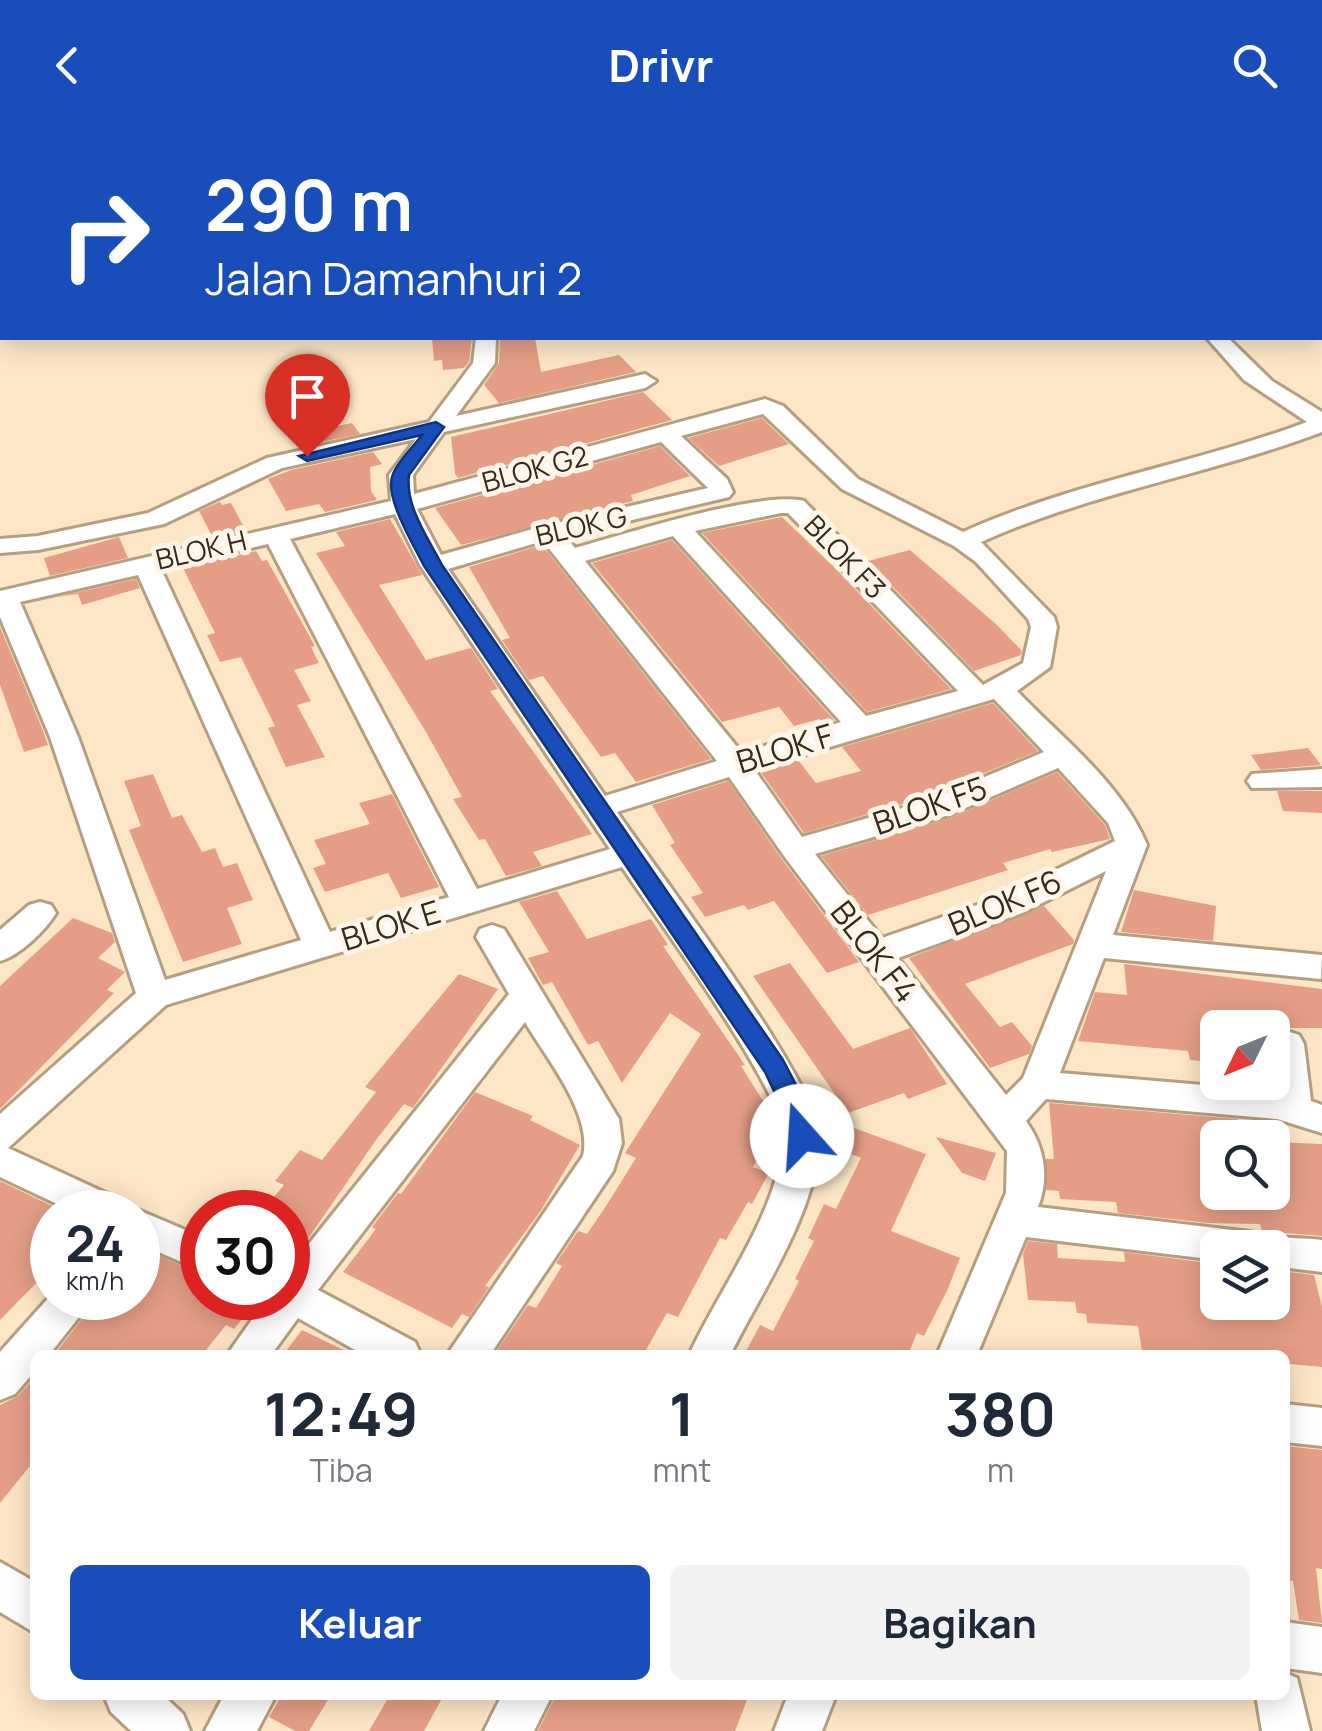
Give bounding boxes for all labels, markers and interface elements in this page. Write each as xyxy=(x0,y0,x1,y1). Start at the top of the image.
text: Drivr xyxy=(609,34,713,96)
icon: back xyxy=(40,38,95,93)
icon: search xyxy=(1227,38,1282,93)
text: 290 m xyxy=(205,156,413,252)
icon: right xyxy=(40,170,170,300)
text: Jalan Damanhuri 2 xyxy=(205,247,582,309)
pin xyxy=(265,354,350,457)
icon: arrive xyxy=(280,369,335,424)
street label: BLOK G2 xyxy=(477,436,592,500)
street label: BLOK G xyxy=(531,496,630,554)
street label: BLOK F3 xyxy=(796,506,895,606)
street label: BLOK H xyxy=(152,520,250,578)
street label: BLOK F xyxy=(731,712,839,784)
street label: BLOK F5 xyxy=(867,765,993,845)
street label: BLOK F6 xyxy=(941,859,1068,946)
street label: BLOK E xyxy=(336,889,446,961)
street label: BLOK F4 xyxy=(821,891,928,1011)
north arrow xyxy=(1200,1010,1290,1100)
map controls xyxy=(1200,1010,1290,1320)
position arrow xyxy=(750,1084,854,1188)
button: search xyxy=(1200,1120,1290,1210)
speed limit sign: 30 xyxy=(180,1190,310,1320)
text: 24 xyxy=(65,1209,125,1277)
button: layers xyxy=(1200,1230,1290,1320)
text: km/h xyxy=(66,1263,124,1298)
text: 12:49 xyxy=(264,1372,419,1454)
text: 1 xyxy=(669,1372,695,1454)
text: 380 xyxy=(945,1372,1056,1454)
text: Tiba xyxy=(310,1448,373,1492)
text: mnt xyxy=(652,1448,711,1492)
text: m xyxy=(987,1448,1014,1492)
button: Keluar xyxy=(70,1565,650,1680)
button: Bagikan xyxy=(670,1565,1250,1680)

